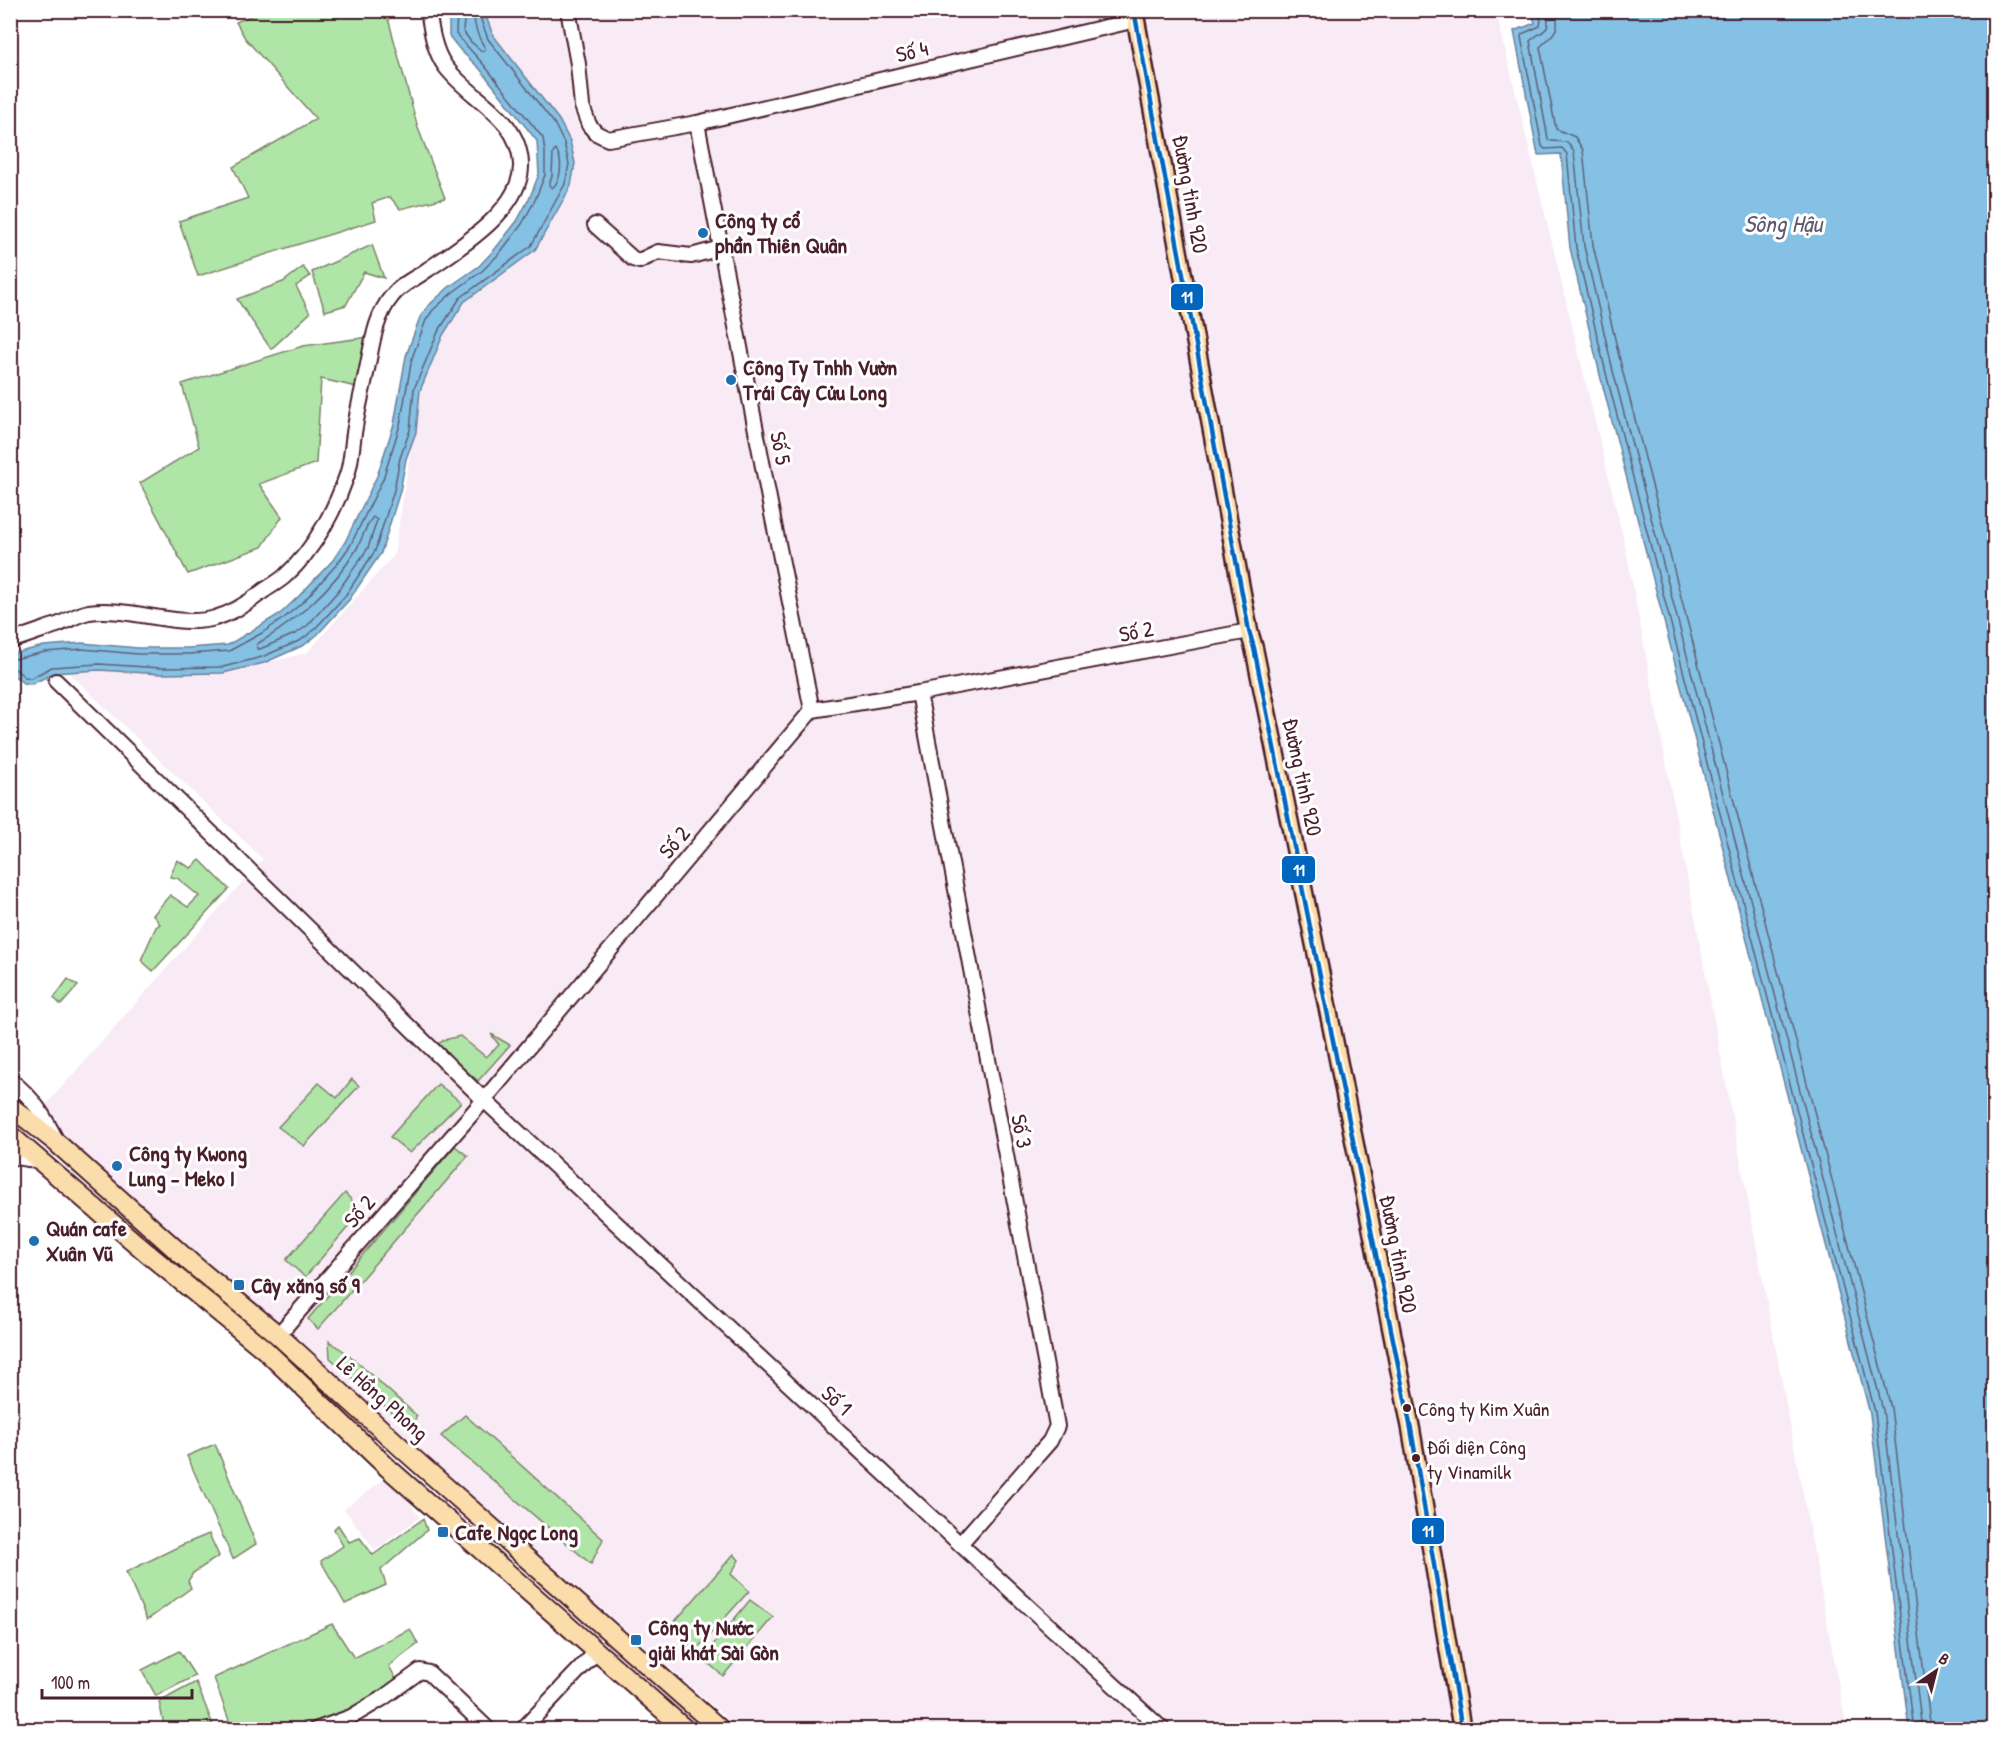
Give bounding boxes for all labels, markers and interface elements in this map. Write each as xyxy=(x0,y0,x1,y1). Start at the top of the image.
street label: Số 4 xyxy=(893,33,931,69)
street label: Đường tỉnh 920 xyxy=(1166,133,1216,256)
place label: Công ty cổ phần Thiên Quân xyxy=(715,205,847,261)
water label: Sông Hậu xyxy=(1744,207,1824,240)
marker: Công ty cổ phần Thiên Quân xyxy=(696,226,710,240)
line badge: 11 xyxy=(1170,283,1204,311)
text: 11 xyxy=(1181,286,1193,308)
place label: Công Ty Tnhh Vườn Trái Cây Cửu Long xyxy=(742,352,897,408)
marker: Công Ty Tnhh Vườn Trái Cây Cửu Long xyxy=(724,373,738,387)
street label: Số 5 xyxy=(763,429,799,467)
street label: Số 2 xyxy=(1116,613,1156,649)
street label: Đường tỉnh 920 xyxy=(1276,715,1330,839)
street label: Số 2 xyxy=(651,819,697,865)
line badge: 11 xyxy=(1281,855,1316,884)
text: 11 xyxy=(1293,859,1305,881)
street label: Số 3 xyxy=(1004,1112,1040,1151)
place label: Công ty Kwong Lung - Meko I xyxy=(129,1138,247,1194)
marker: Công ty Kwong Lung - Meko I xyxy=(110,1159,124,1173)
street label: Số 2 xyxy=(336,1188,382,1234)
street label: Đường tỉnh 920 xyxy=(1373,1192,1425,1316)
place label: Quán cafe Xuân Vũ xyxy=(46,1213,127,1268)
marker: Quán cafe Xuân Vũ xyxy=(27,1234,41,1248)
place label: Cây xăng số 9 xyxy=(251,1270,360,1301)
marker: Cây xăng số 9 xyxy=(232,1278,246,1292)
street label: Lê Hồng Phong xyxy=(330,1349,436,1447)
street label: Số 1 xyxy=(815,1378,859,1422)
place label: Công ty Kim Xuân xyxy=(1418,1395,1550,1422)
marker: Công ty Kim Xuân xyxy=(1401,1402,1413,1414)
place label: Đối diện Công ty Vinamilk xyxy=(1427,1433,1526,1485)
marker: Đối diện Công ty Vinamilk xyxy=(1410,1452,1422,1464)
place label: Cafe Ngọc Long xyxy=(455,1517,578,1548)
line badge: 11 xyxy=(1411,1517,1445,1545)
text: 11 xyxy=(1422,1520,1434,1542)
marker: Cafe Ngọc Long xyxy=(436,1525,450,1539)
place label: Công ty Nước giải khát Sài Gòn xyxy=(648,1612,779,1668)
marker: Công ty Nước giải khát Sài Gòn xyxy=(629,1633,643,1647)
north arrow xyxy=(1906,1641,1966,1701)
text: B xyxy=(1935,1647,1954,1670)
scale bar xyxy=(42,1662,192,1700)
text: 100 m xyxy=(51,1670,90,1695)

